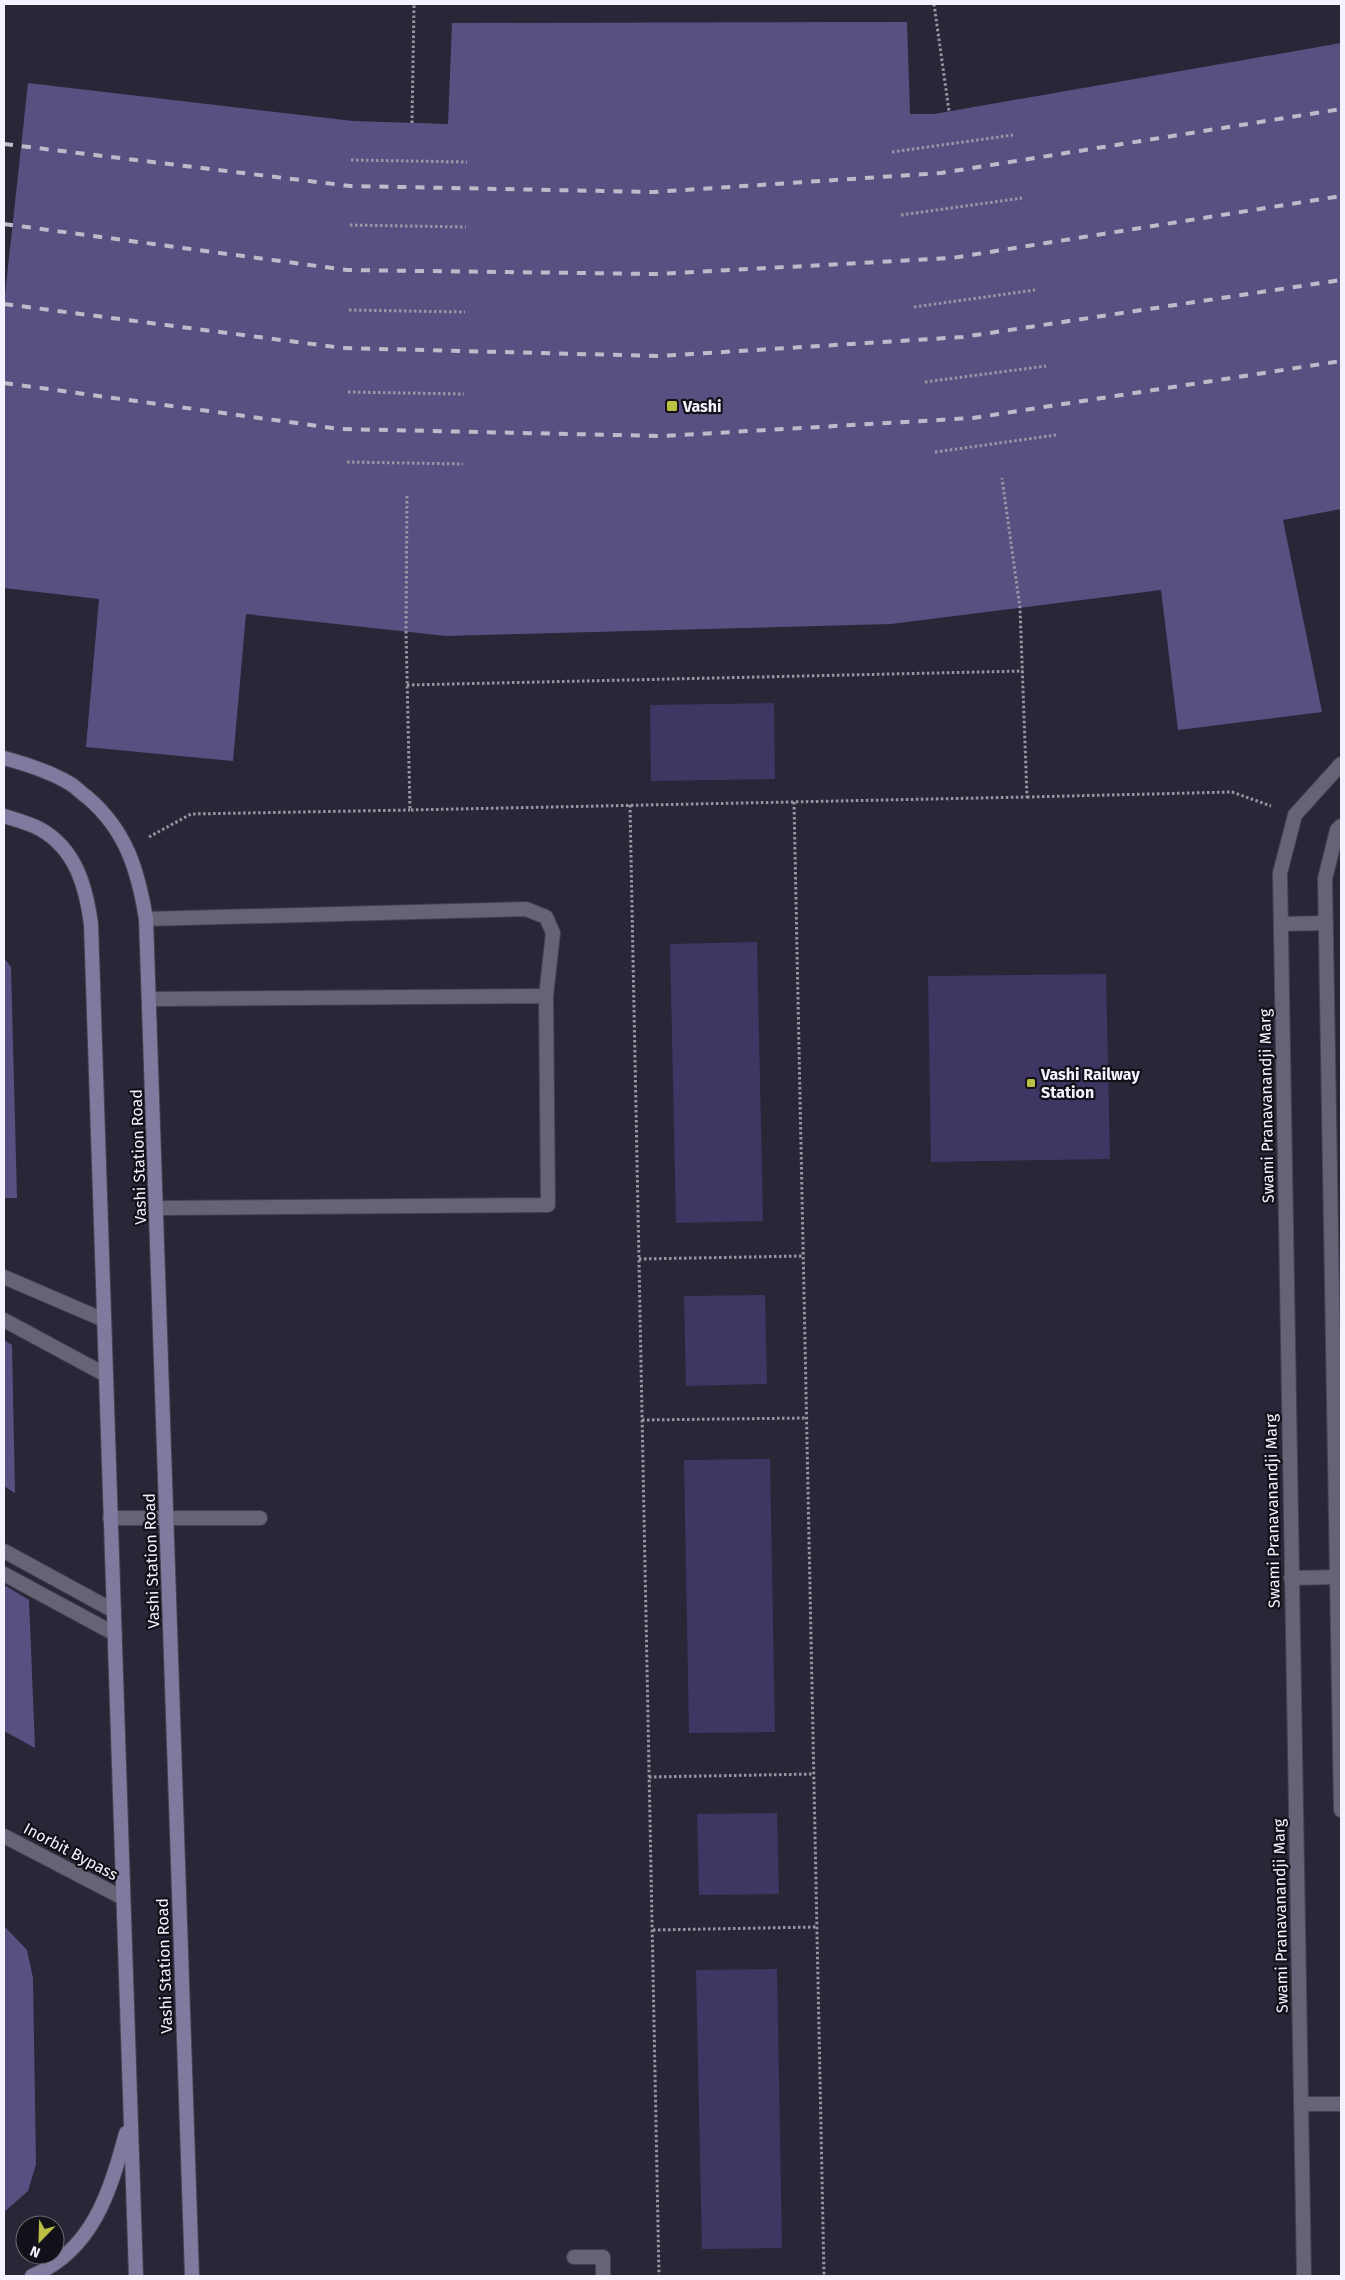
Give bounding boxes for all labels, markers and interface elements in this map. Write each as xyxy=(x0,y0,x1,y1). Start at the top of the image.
place label: Vashi xyxy=(682,397,722,416)
marker: Vashi xyxy=(665,399,679,413)
street label: Swami Pranavanandji Marg xyxy=(1255,1008,1278,1203)
place label: Vashi Railway Station xyxy=(1040,1065,1140,1102)
marker: Vashi Railway Station xyxy=(1025,1077,1037,1089)
street label: Vashi Station Road xyxy=(127,1089,150,1225)
street label: Swami Pranavanandji Marg xyxy=(1261,1413,1284,1608)
street label: Vashi Station Road xyxy=(140,1493,163,1629)
street label: Swami Pranavanandji Marg xyxy=(1269,1818,1292,2013)
street label: Inorbit Bypass xyxy=(20,1819,121,1884)
street label: Vashi Station Road xyxy=(153,1898,176,2034)
north arrow xyxy=(15,2215,65,2265)
text: N xyxy=(28,2242,43,2261)

